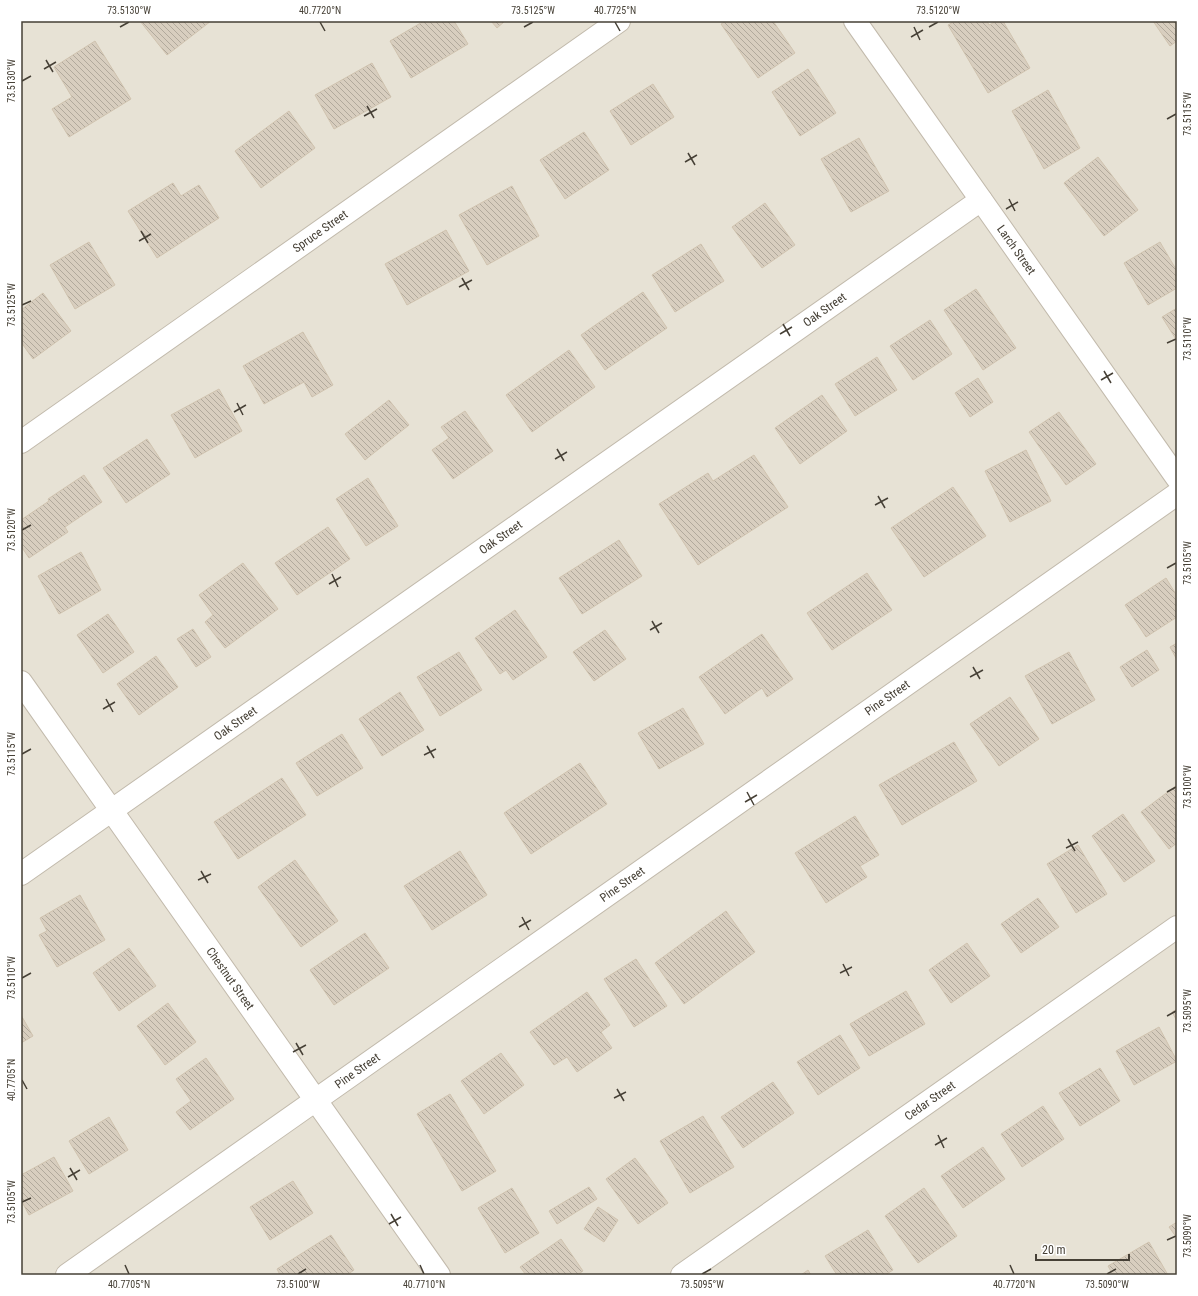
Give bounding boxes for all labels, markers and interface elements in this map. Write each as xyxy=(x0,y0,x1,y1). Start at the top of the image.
text: 73.5130°W xyxy=(107,5,151,16)
text: 40.7720°N xyxy=(299,5,341,16)
text: 73.5125°W xyxy=(511,5,555,16)
text: 40.7725°N xyxy=(594,5,636,16)
text: 73.5120°W xyxy=(916,5,960,16)
text: 73.5130°W xyxy=(6,59,17,103)
text: 73.5115°W xyxy=(1182,92,1193,136)
street label: Spruce Street xyxy=(290,207,351,255)
street label: Larch Street xyxy=(994,222,1039,278)
text: 73.5125°W xyxy=(6,283,17,327)
street label: Oak Street xyxy=(800,290,849,330)
text: 73.5110°W xyxy=(1182,317,1193,361)
text: 73.5120°W xyxy=(6,508,17,552)
street label: Oak Street xyxy=(476,517,525,557)
text: 73.5105°W xyxy=(1182,541,1193,585)
street label: Pine Street xyxy=(862,677,913,718)
street label: Oak Street xyxy=(211,703,260,743)
text: 73.5115°W xyxy=(6,732,17,776)
text: 73.5100°W xyxy=(1182,765,1193,809)
street label: Pine Street xyxy=(597,863,648,905)
street label: Chestnut Street xyxy=(203,945,257,1013)
text: 73.5110°W xyxy=(6,956,17,1000)
text: 73.5095°W xyxy=(1182,989,1193,1033)
street label: Pine Street xyxy=(332,1050,383,1091)
text: 40.7705°N xyxy=(6,1059,17,1101)
street label: Cedar Street xyxy=(902,1078,958,1123)
text: 73.5105°W xyxy=(6,1180,17,1224)
text: 73.5090°W xyxy=(1182,1214,1193,1258)
scale bar xyxy=(1036,1236,1129,1262)
text: 20 m xyxy=(1042,1243,1066,1257)
text: 40.7705°N xyxy=(108,1279,150,1290)
text: 73.5100°W xyxy=(276,1279,320,1290)
text: 40.7710°N xyxy=(403,1279,445,1290)
text: 73.5095°W xyxy=(680,1279,724,1290)
text: 40.7720°N xyxy=(993,1279,1035,1290)
text: 73.5090°W xyxy=(1085,1279,1129,1290)

